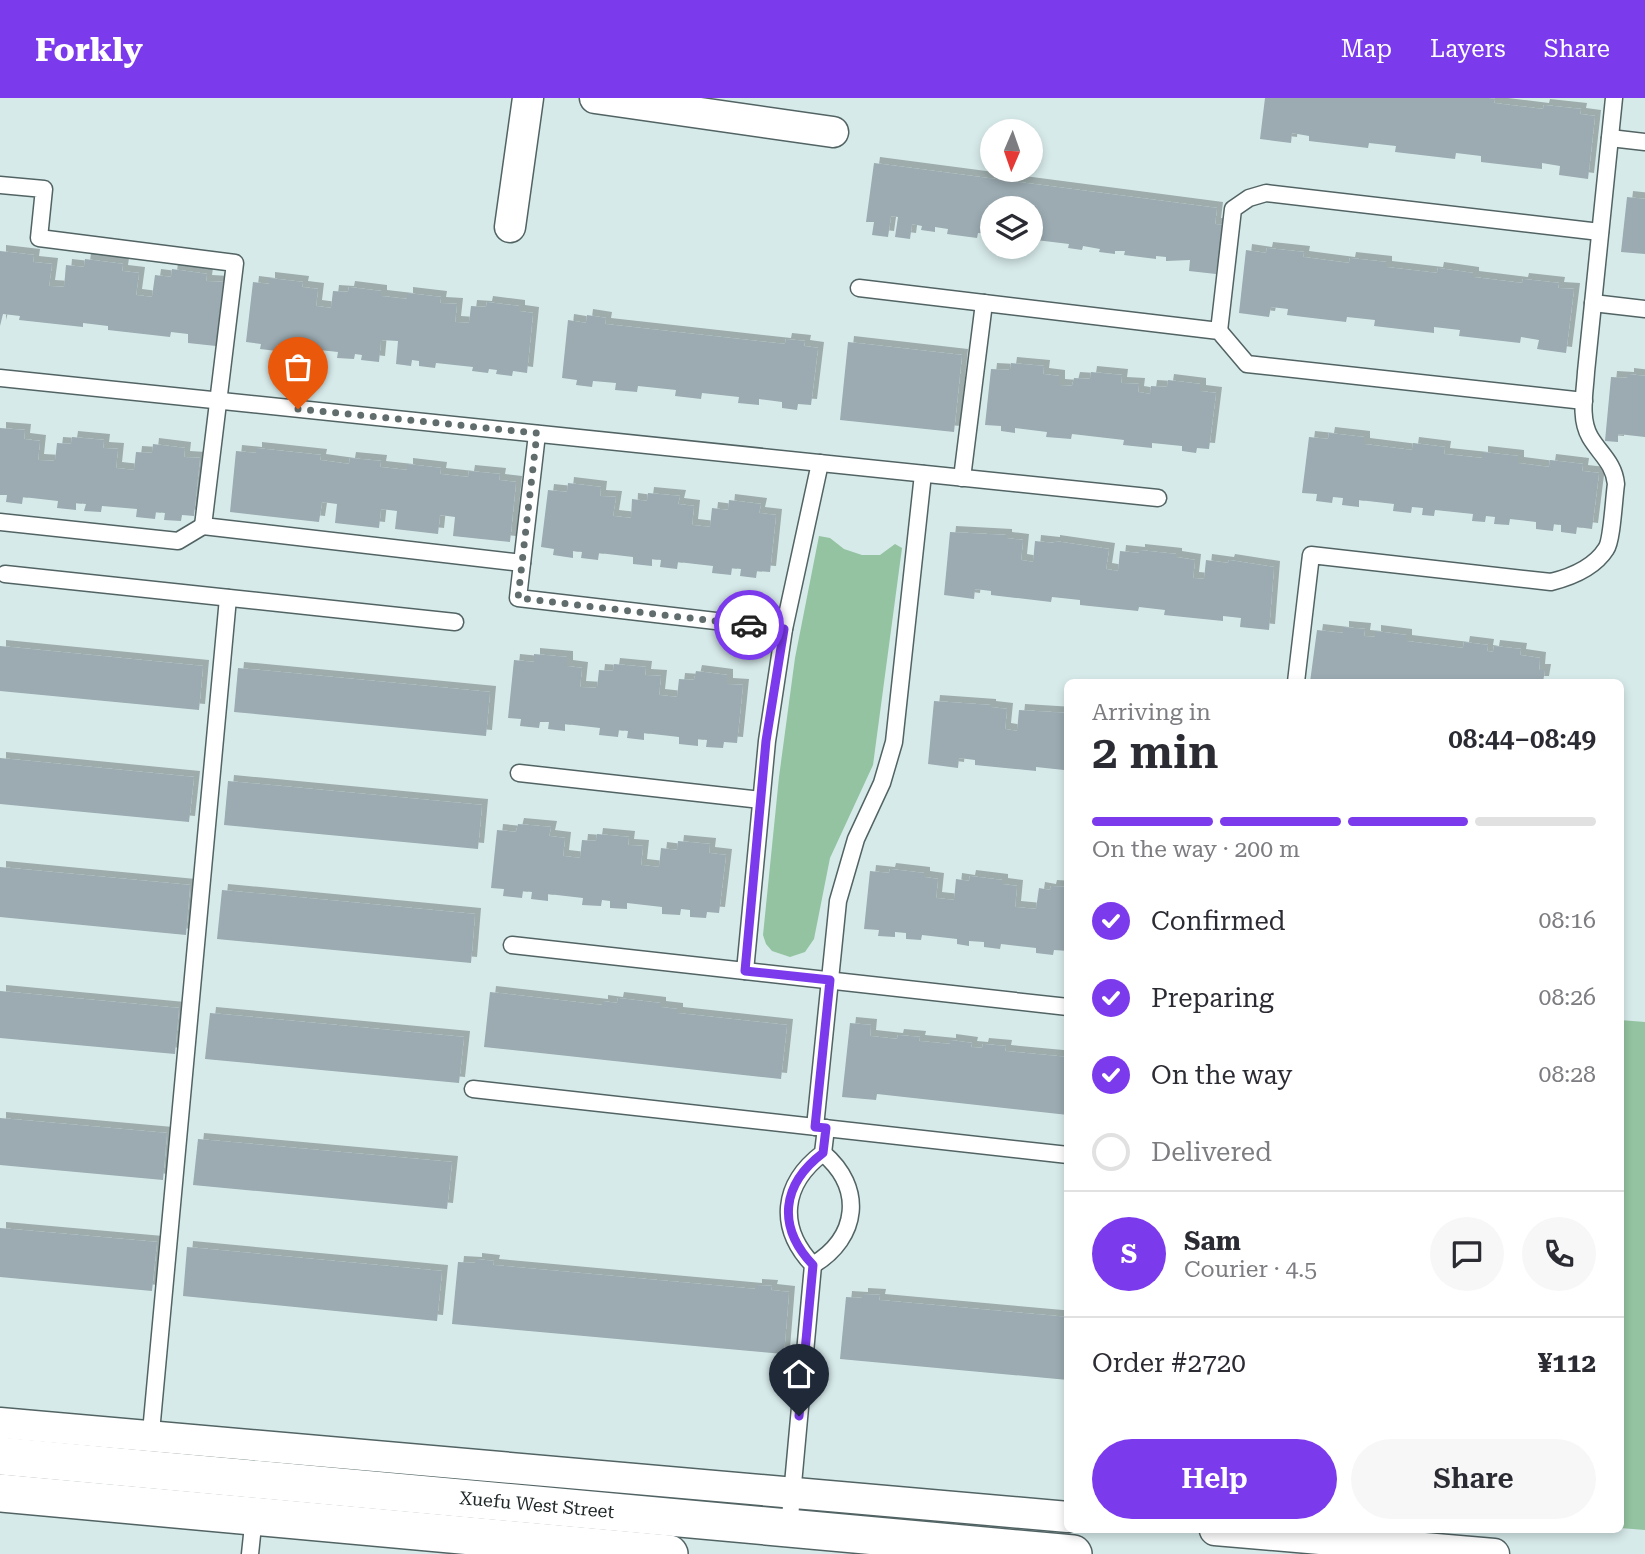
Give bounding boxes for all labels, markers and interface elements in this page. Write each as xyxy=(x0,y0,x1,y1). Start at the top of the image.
text: Forkly xyxy=(35,30,143,69)
text: Map xyxy=(1341,35,1392,63)
text: Layers xyxy=(1430,35,1506,63)
text: Share xyxy=(1544,35,1610,63)
north arrow xyxy=(980,119,1043,182)
map controls xyxy=(980,119,1043,259)
button: layers xyxy=(980,196,1043,259)
pin xyxy=(268,337,328,409)
icon: bag xyxy=(279,348,317,386)
courier xyxy=(714,590,784,660)
icon: car xyxy=(730,606,768,644)
text: Arriving in xyxy=(1092,699,1211,726)
text: 08:44–08:49 xyxy=(1448,724,1596,754)
text: 2 min xyxy=(1092,725,1219,779)
text: On the way · 200 m xyxy=(1092,836,1300,863)
icon: check xyxy=(1092,902,1130,940)
text: Confirmed xyxy=(1151,906,1286,936)
text: 08:16 xyxy=(1539,907,1596,934)
icon: check xyxy=(1092,979,1130,1017)
text: Preparing xyxy=(1151,983,1274,1013)
text: 08:26 xyxy=(1539,984,1596,1011)
icon: check xyxy=(1092,1056,1130,1094)
text: On the way xyxy=(1151,1060,1292,1090)
text: 08:28 xyxy=(1539,1061,1596,1088)
text: Delivered xyxy=(1151,1137,1272,1167)
button: chat xyxy=(1430,1217,1504,1291)
button: phone xyxy=(1522,1217,1596,1291)
text: Sam xyxy=(1184,1226,1241,1256)
text: S xyxy=(1121,1239,1137,1269)
text: Courier · 4.5 xyxy=(1184,1256,1317,1283)
pin xyxy=(769,1344,829,1416)
text: Order #2720 xyxy=(1092,1348,1246,1378)
text: ¥112 xyxy=(1538,1348,1596,1378)
icon: home xyxy=(780,1355,818,1393)
button: Help xyxy=(1092,1439,1337,1519)
button: Share xyxy=(1351,1439,1596,1519)
street label: Xuefu West Street xyxy=(458,1487,615,1522)

